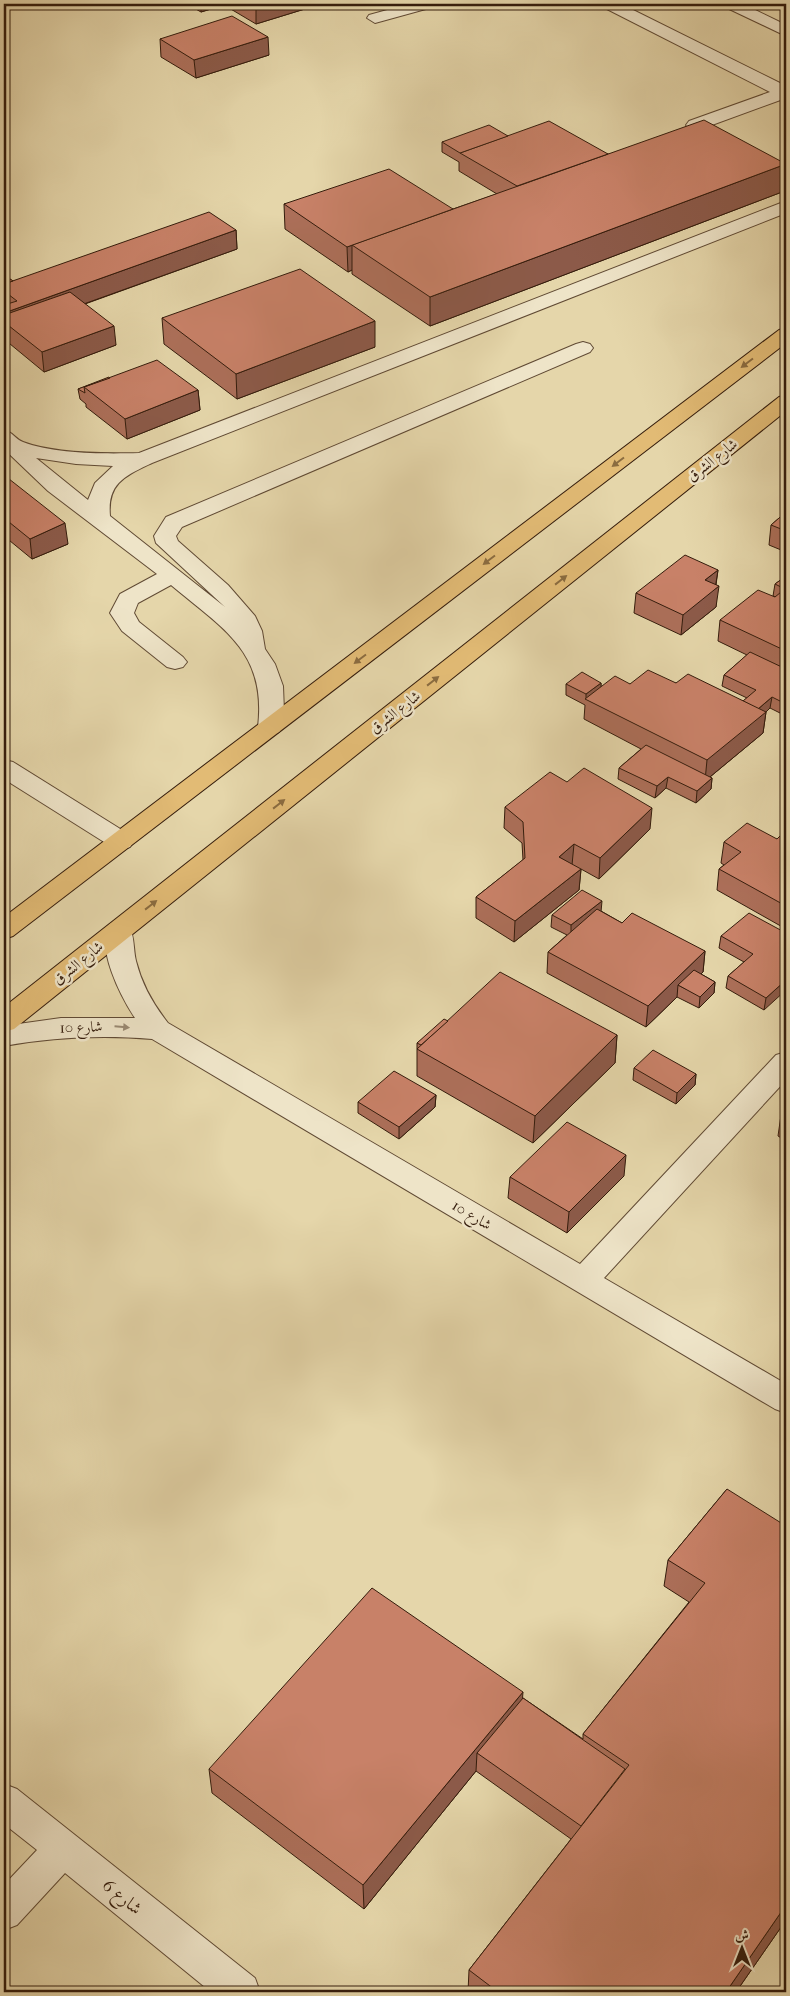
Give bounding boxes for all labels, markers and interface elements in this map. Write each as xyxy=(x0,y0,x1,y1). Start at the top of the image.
one-way arrow xyxy=(741,358,754,368)
street label: شارع الشرق xyxy=(683,435,743,489)
one-way arrow xyxy=(612,456,625,467)
one-way arrow xyxy=(483,555,496,566)
one-way arrow xyxy=(554,574,567,585)
one-way arrow xyxy=(354,653,367,664)
one-way arrow xyxy=(427,676,440,686)
street label: شارع الشرق xyxy=(366,687,426,741)
one-way arrow xyxy=(272,798,285,809)
one-way arrow xyxy=(145,899,158,910)
street label: شارع الشرق xyxy=(49,937,109,992)
street label: شارع 10 xyxy=(59,1017,103,1041)
one-way arrow xyxy=(114,1023,130,1031)
street label: شارع 10 xyxy=(447,1196,495,1237)
street label: شارع 6 xyxy=(95,1875,146,1922)
north arrow xyxy=(718,1924,768,1974)
text: ش xyxy=(735,1927,749,1944)

